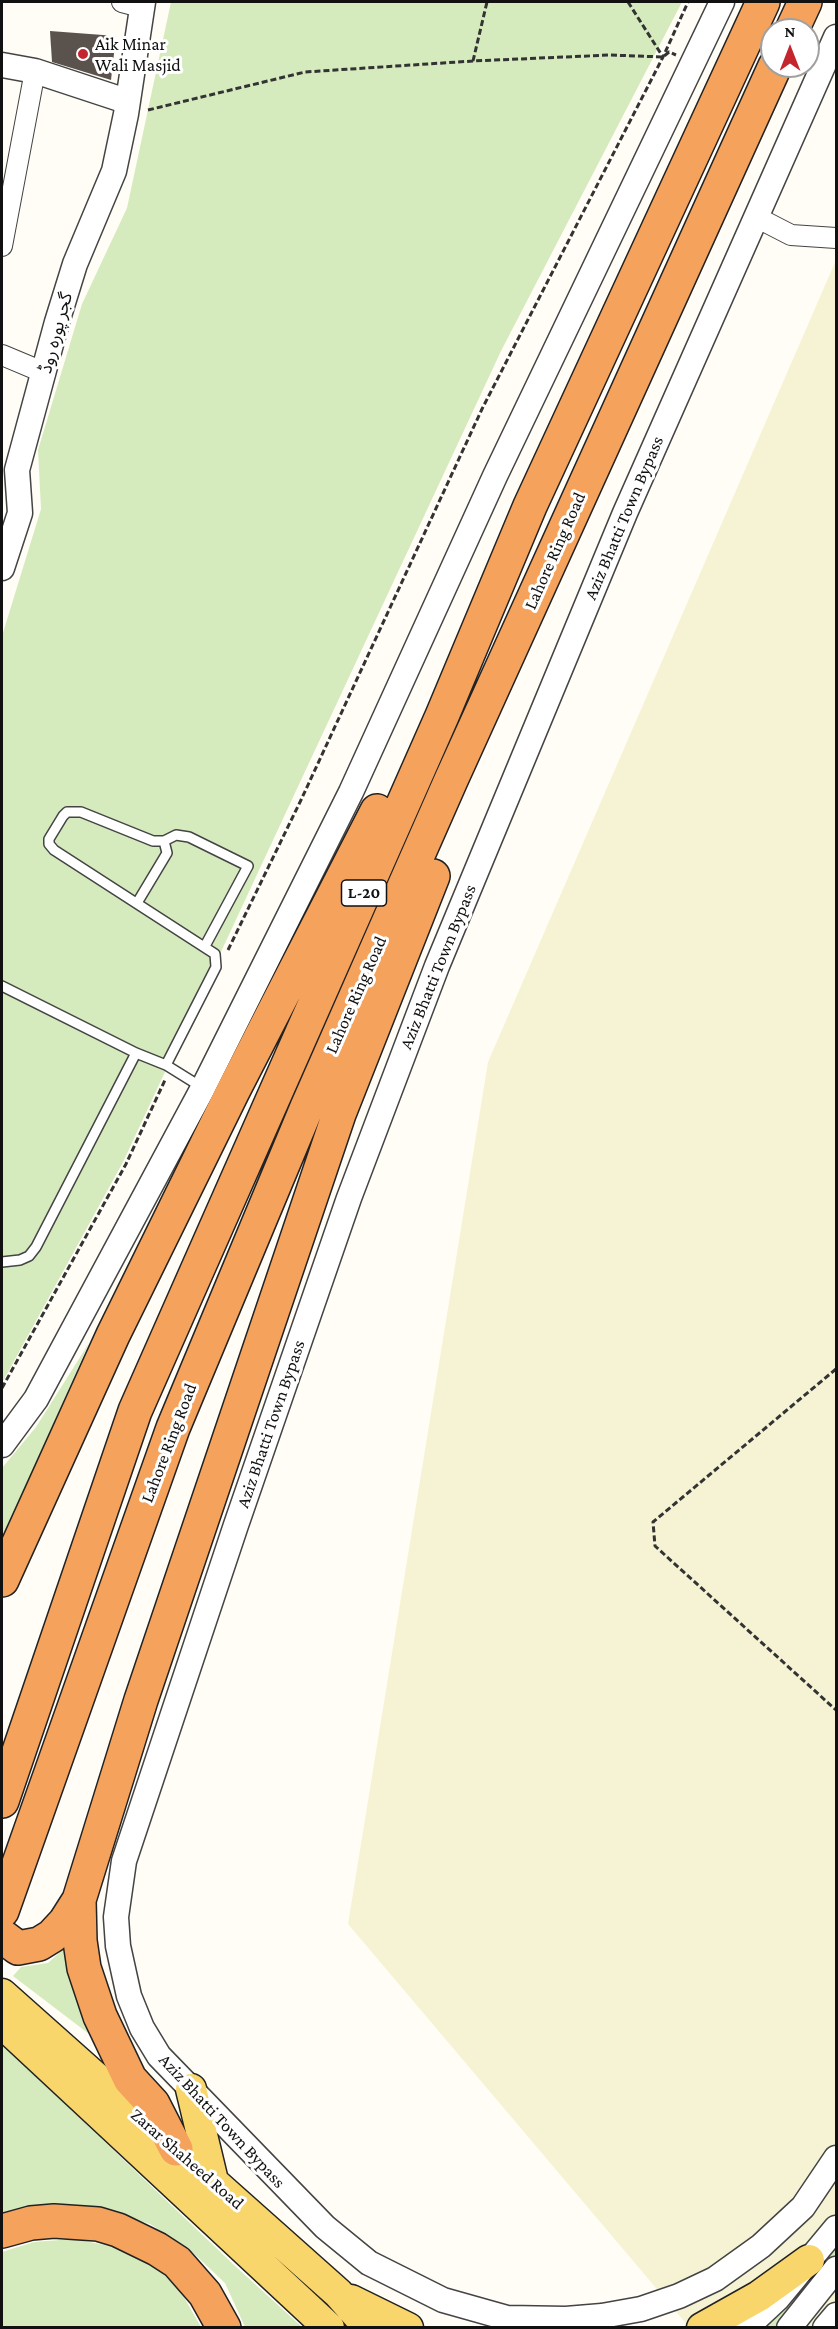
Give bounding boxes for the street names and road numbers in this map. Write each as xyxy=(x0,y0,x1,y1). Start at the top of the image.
street label: گجر پورہ روڈ xyxy=(35,290,77,376)
street label: Aziz Bhatti Town Bypass xyxy=(580,433,668,603)
street label: Lahore Ring Road xyxy=(519,489,591,613)
road number: L-20 xyxy=(342,880,386,906)
street label: Aziz Bhatti Town Bypass xyxy=(395,881,481,1053)
street label: Lahore Ring Road xyxy=(320,933,392,1057)
street label: Aziz Bhatti Town Bypass xyxy=(232,1337,310,1511)
street label: Lahore Ring Road xyxy=(136,1380,202,1506)
street label: Aziz Bhatti Town Bypass xyxy=(154,2049,290,2193)
street label: Zarar Shaheed Road xyxy=(126,2104,248,2214)

